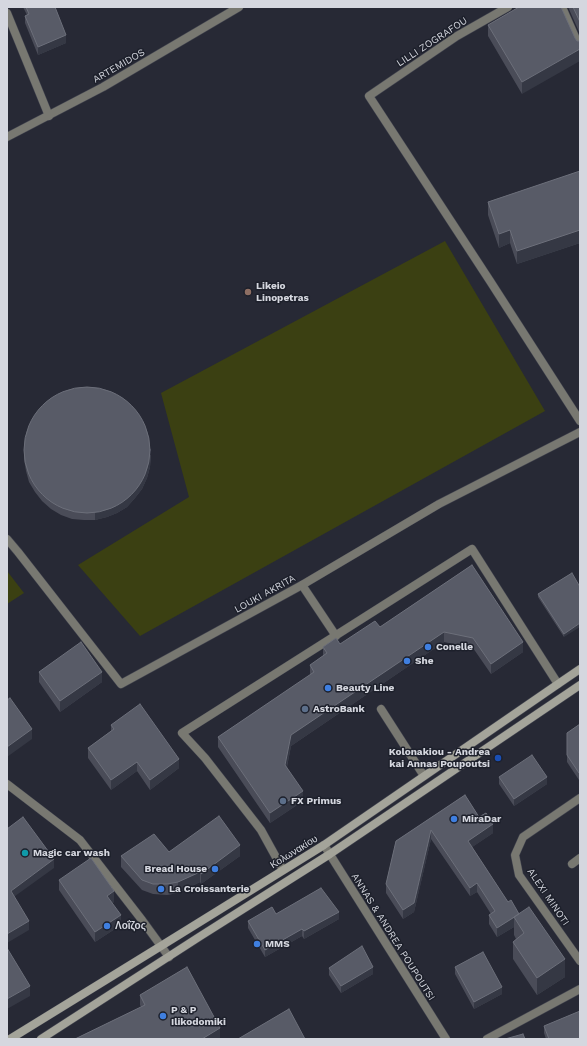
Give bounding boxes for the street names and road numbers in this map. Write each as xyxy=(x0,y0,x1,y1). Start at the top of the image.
street label: LILLI ZOGRAFOU xyxy=(394,15,470,69)
street label: ARTEMIDOS xyxy=(91,46,147,86)
street label: LOUKI AKRITA xyxy=(232,572,298,616)
street label: Κολωνακίου xyxy=(268,833,320,871)
street label: ALEXI MINOTI xyxy=(524,866,572,928)
street label: ANNAS & ANDREA POUPOUTSI xyxy=(349,871,437,1003)

